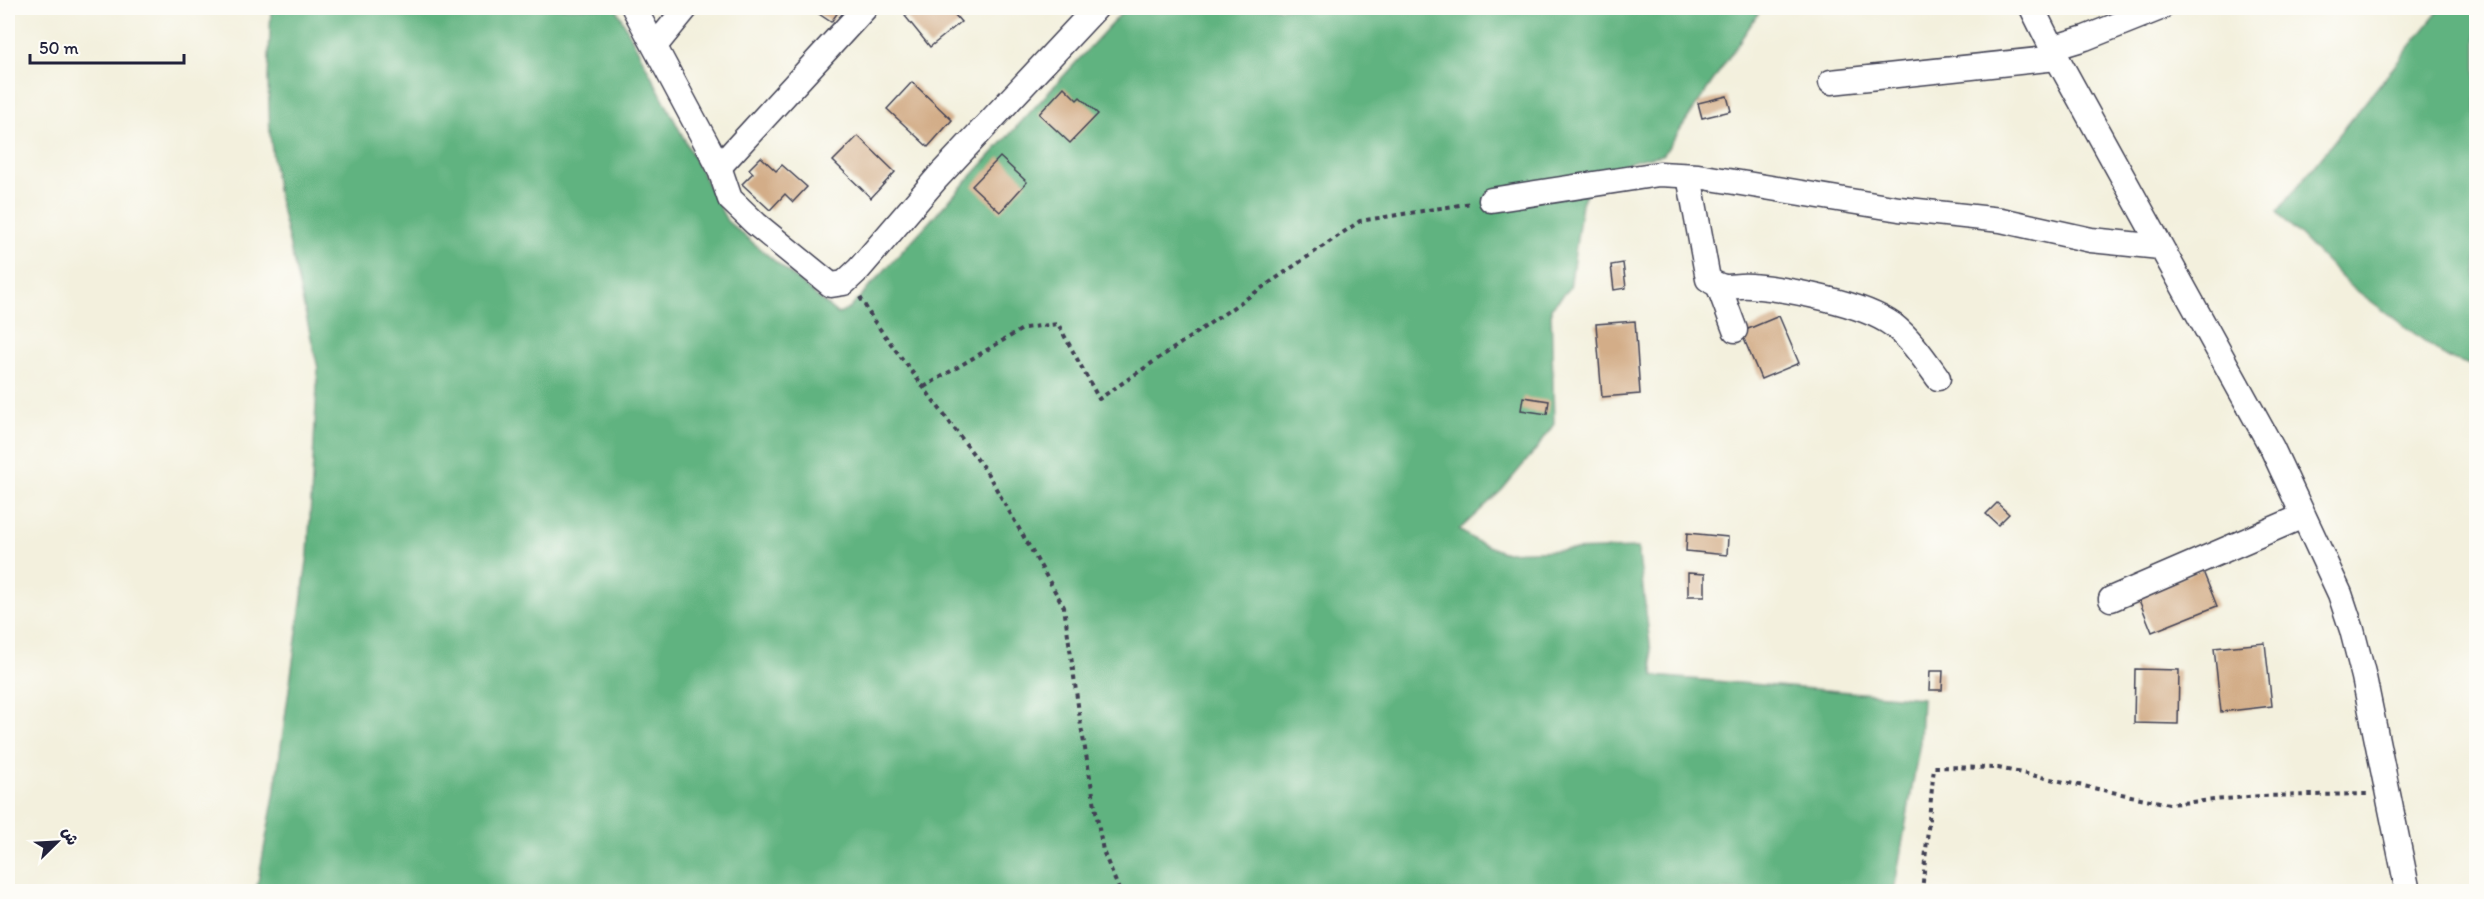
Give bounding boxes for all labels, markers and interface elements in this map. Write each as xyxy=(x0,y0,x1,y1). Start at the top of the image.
scale bar xyxy=(30,27,184,65)
text: 50 m xyxy=(39,37,79,59)
north arrow xyxy=(27,812,87,872)
text: ش xyxy=(58,824,83,848)

